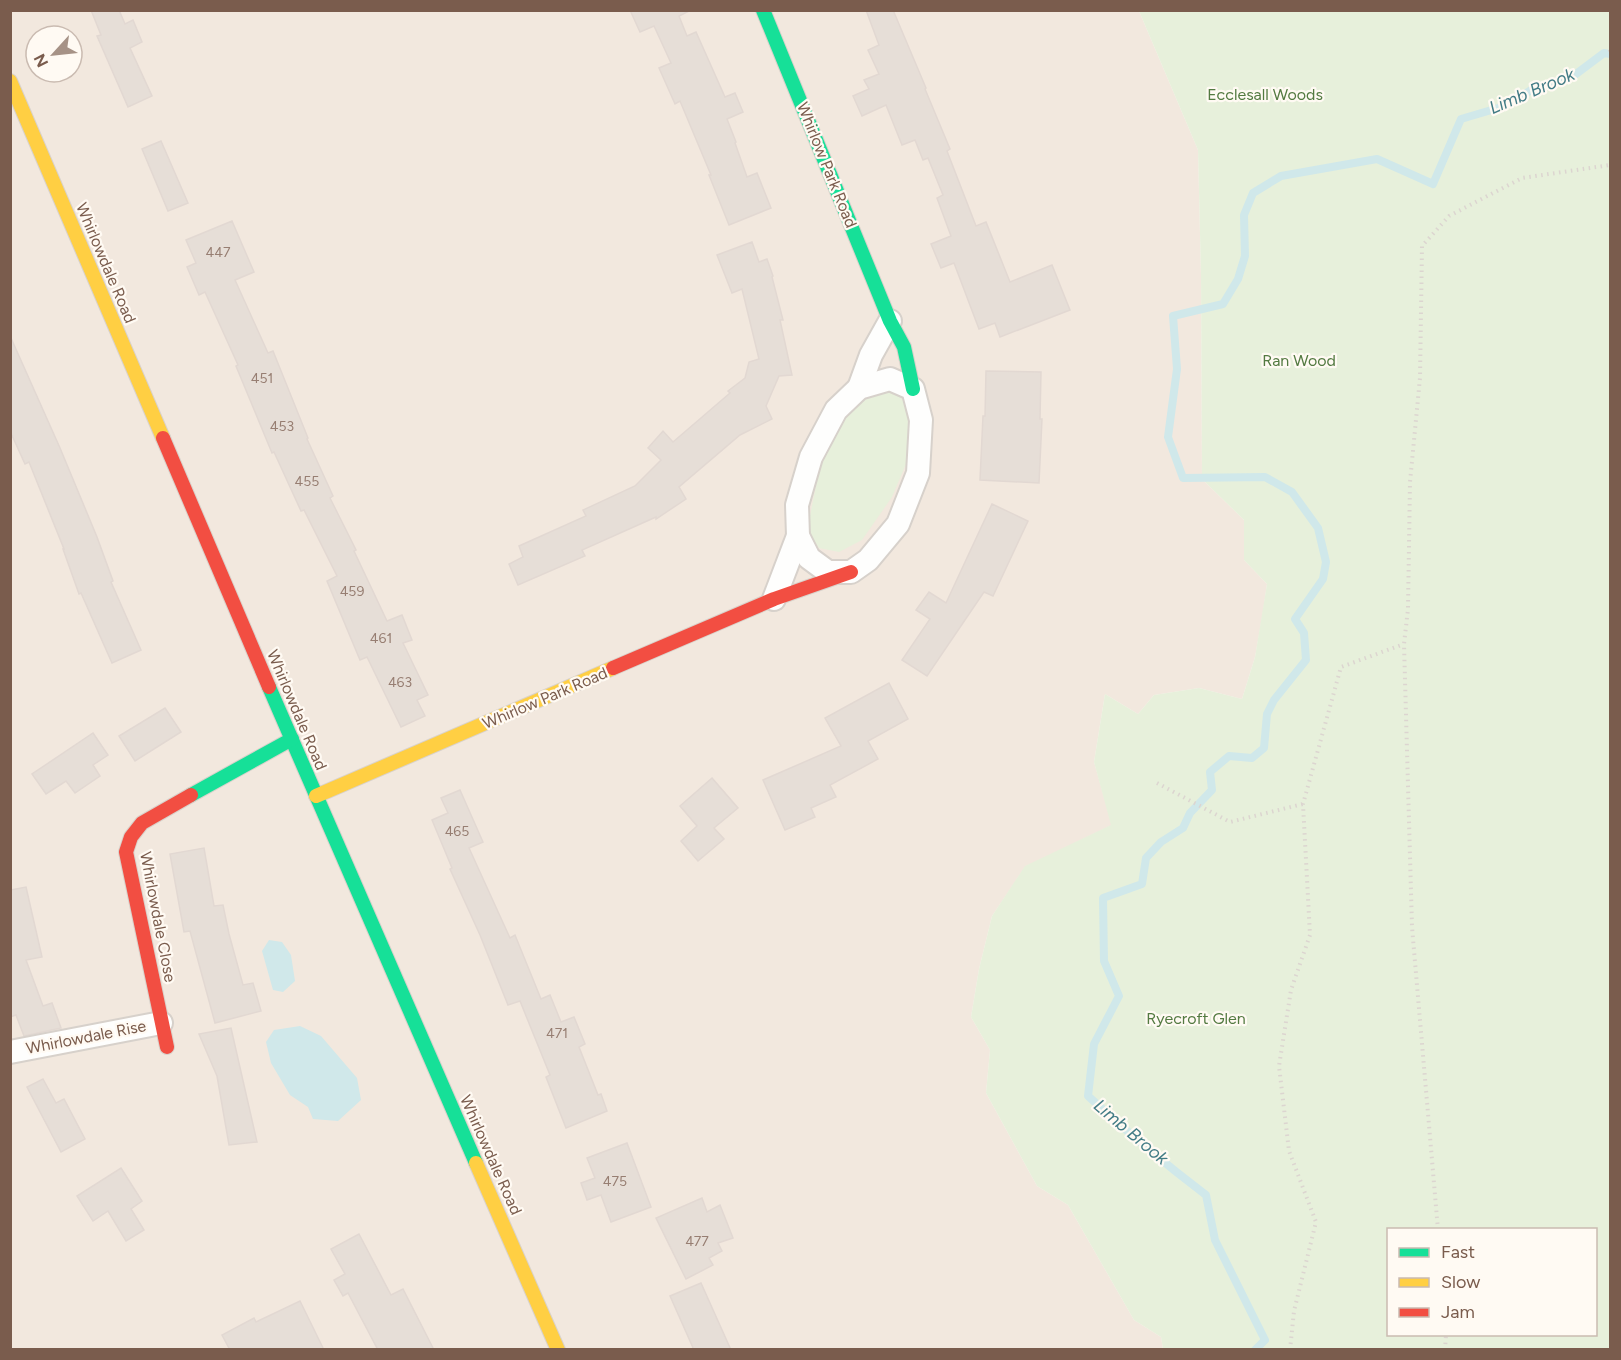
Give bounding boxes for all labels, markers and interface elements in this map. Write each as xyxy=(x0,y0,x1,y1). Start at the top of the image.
north arrow xyxy=(24,24,84,84)
text: N xyxy=(30,51,52,70)
water label: Limb Brook xyxy=(1486,63,1579,119)
park label: Ecclesall Woods xyxy=(1207,85,1323,104)
street label: Whirlow Park Road xyxy=(793,99,861,231)
street label: Whirlowdale Road xyxy=(72,200,140,326)
house number: 447 xyxy=(206,244,231,261)
park label: Ran Wood xyxy=(1262,351,1336,370)
house number: 451 xyxy=(251,370,273,387)
house number: 453 xyxy=(270,418,294,435)
house number: 455 xyxy=(295,473,319,490)
house number: 459 xyxy=(340,583,364,600)
house number: 461 xyxy=(370,630,392,647)
street label: Whirlowdale Road xyxy=(263,647,331,773)
street label: Whirlow Park Road xyxy=(480,663,610,733)
house number: 463 xyxy=(388,674,412,691)
house number: 465 xyxy=(445,823,469,840)
street label: Whirlowdale Close xyxy=(136,850,180,984)
park label: Ryecroft Glen xyxy=(1146,1009,1246,1028)
street label: Whirlowdale Rise xyxy=(24,1016,148,1058)
house number: 471 xyxy=(546,1025,568,1042)
street label: Whirlowdale Road xyxy=(456,1092,526,1218)
water label: Limb Brook xyxy=(1089,1094,1174,1170)
house number: 475 xyxy=(603,1173,627,1190)
legend xyxy=(1387,1228,1597,1336)
house number: 477 xyxy=(685,1233,709,1250)
text: Fast xyxy=(1441,1241,1475,1263)
text: Slow xyxy=(1441,1271,1480,1293)
text: Jam xyxy=(1441,1301,1475,1323)

